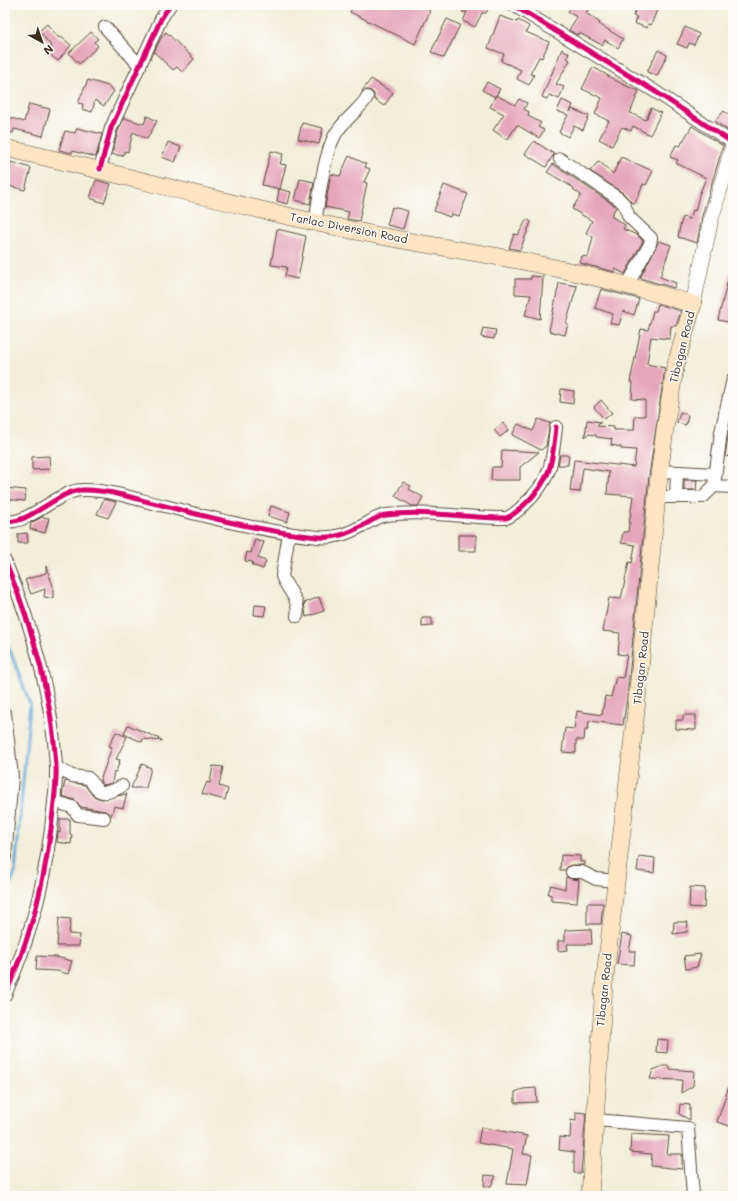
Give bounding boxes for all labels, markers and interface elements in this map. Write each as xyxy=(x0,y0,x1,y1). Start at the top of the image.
north arrow xyxy=(22,22,62,62)
text: N xyxy=(41,42,57,58)
street label: Tarlac Diversion Road xyxy=(289,209,409,246)
street label: Tibagan Road xyxy=(665,309,698,384)
street label: Tibagan Road xyxy=(629,631,652,705)
street label: Tibagan Road xyxy=(592,953,615,1027)

